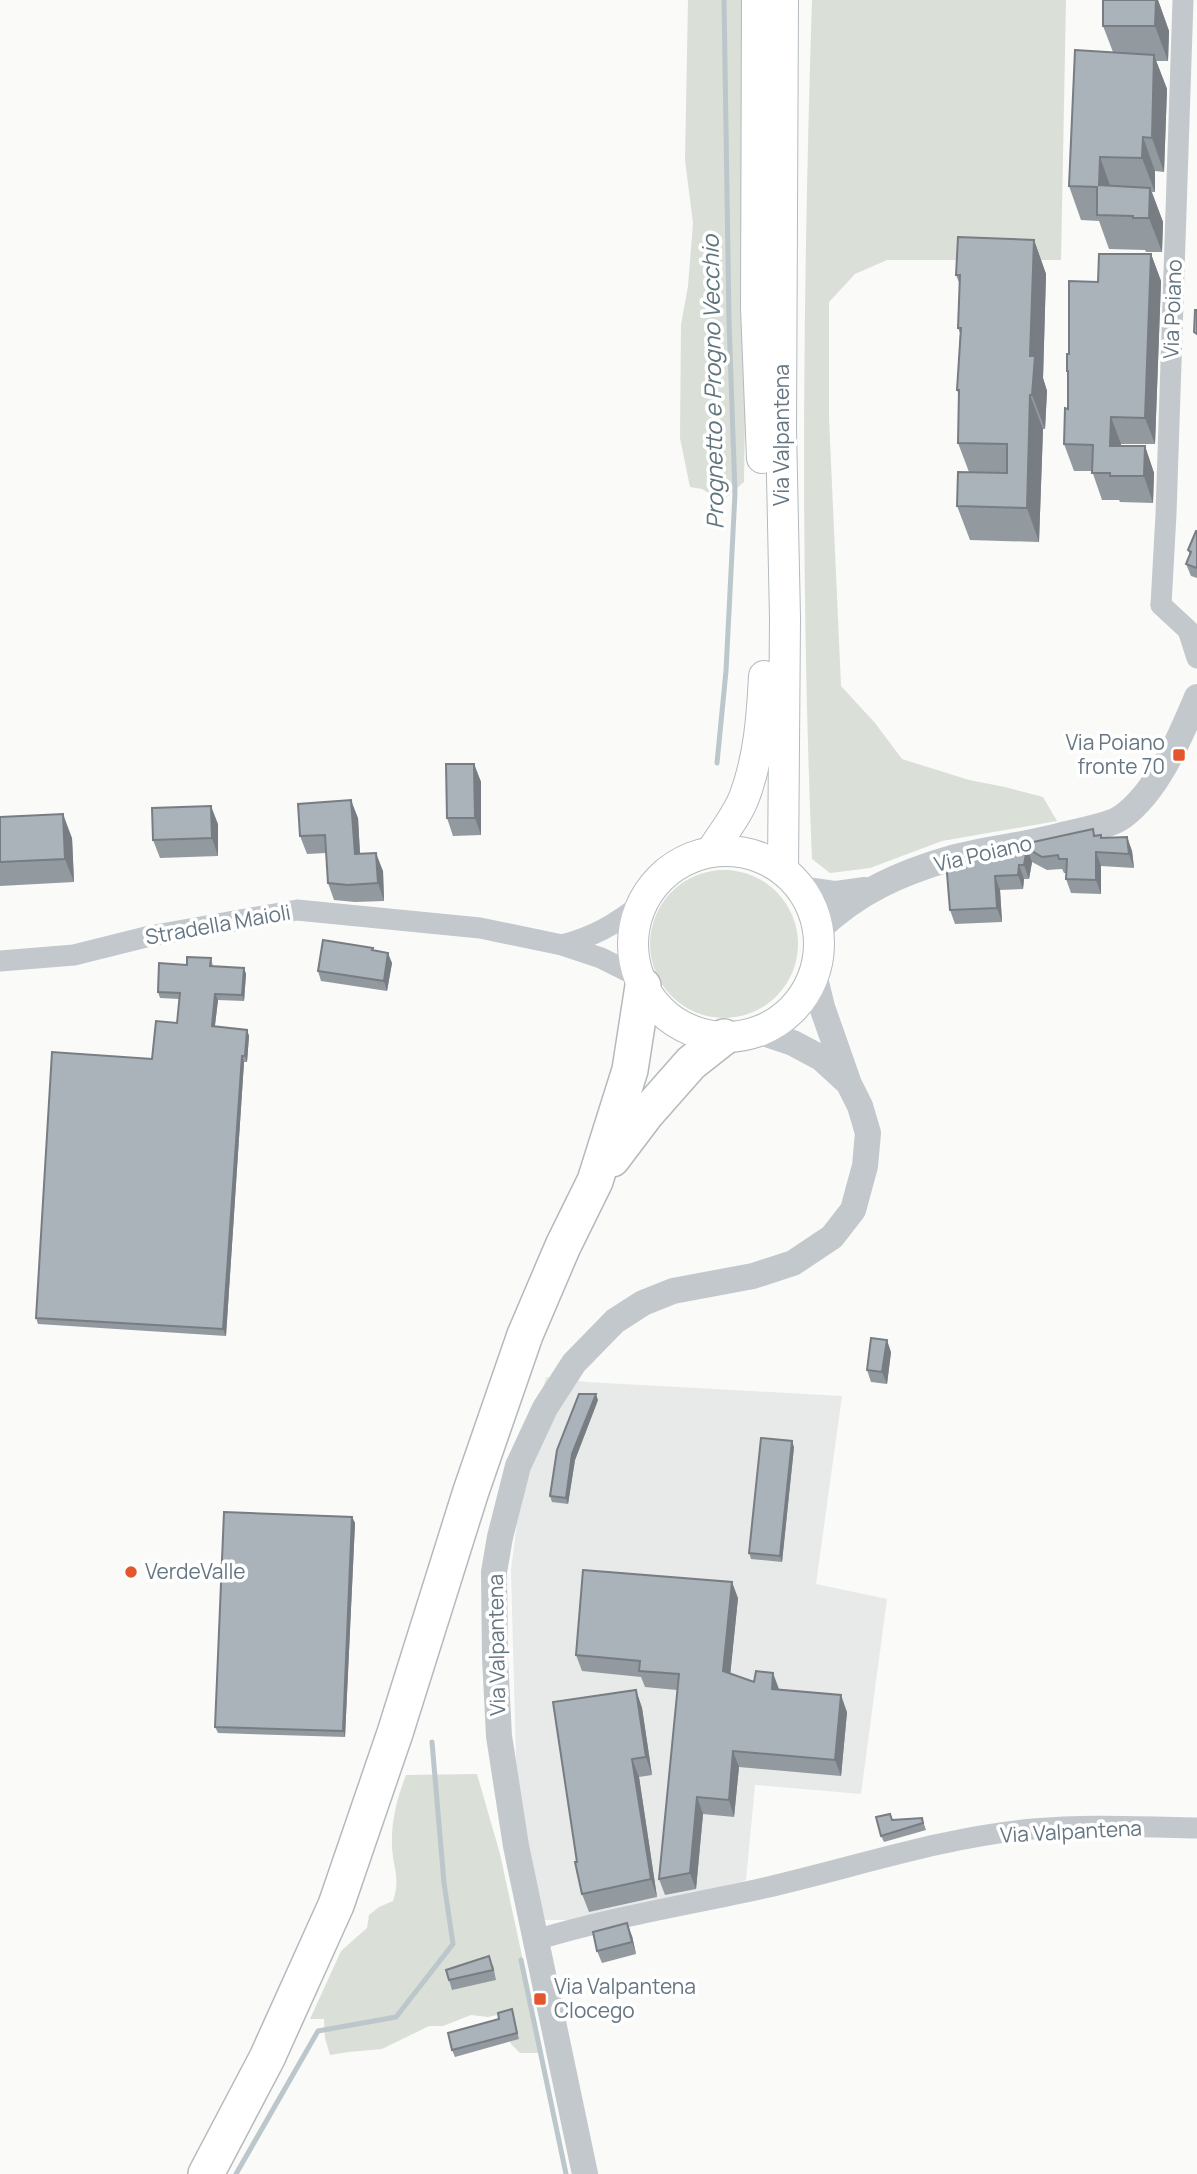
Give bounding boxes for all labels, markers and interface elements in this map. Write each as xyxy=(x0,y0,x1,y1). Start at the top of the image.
water label: Prognetto e Progno Vecchio xyxy=(693,233,731,529)
street label: Via Poiano xyxy=(1156,259,1188,359)
street label: Via Valpantena xyxy=(767,364,795,506)
place label: Via Poiano fronte 70 xyxy=(1066,728,1165,780)
marker: Via Poiano fronte 70 xyxy=(1171,747,1187,763)
street label: Via Poiano xyxy=(931,828,1034,878)
street label: Stradella Maioli xyxy=(143,897,293,951)
place label: VerdeValle xyxy=(145,1557,246,1585)
marker: VerdeValle xyxy=(123,1564,139,1580)
street label: Via Valpantena xyxy=(481,1574,511,1716)
street label: Via Valpantena xyxy=(999,1813,1143,1849)
place label: Via Valpantena Clocego xyxy=(554,1972,696,2024)
marker: Via Valpantena Clocego xyxy=(532,1991,548,2007)

